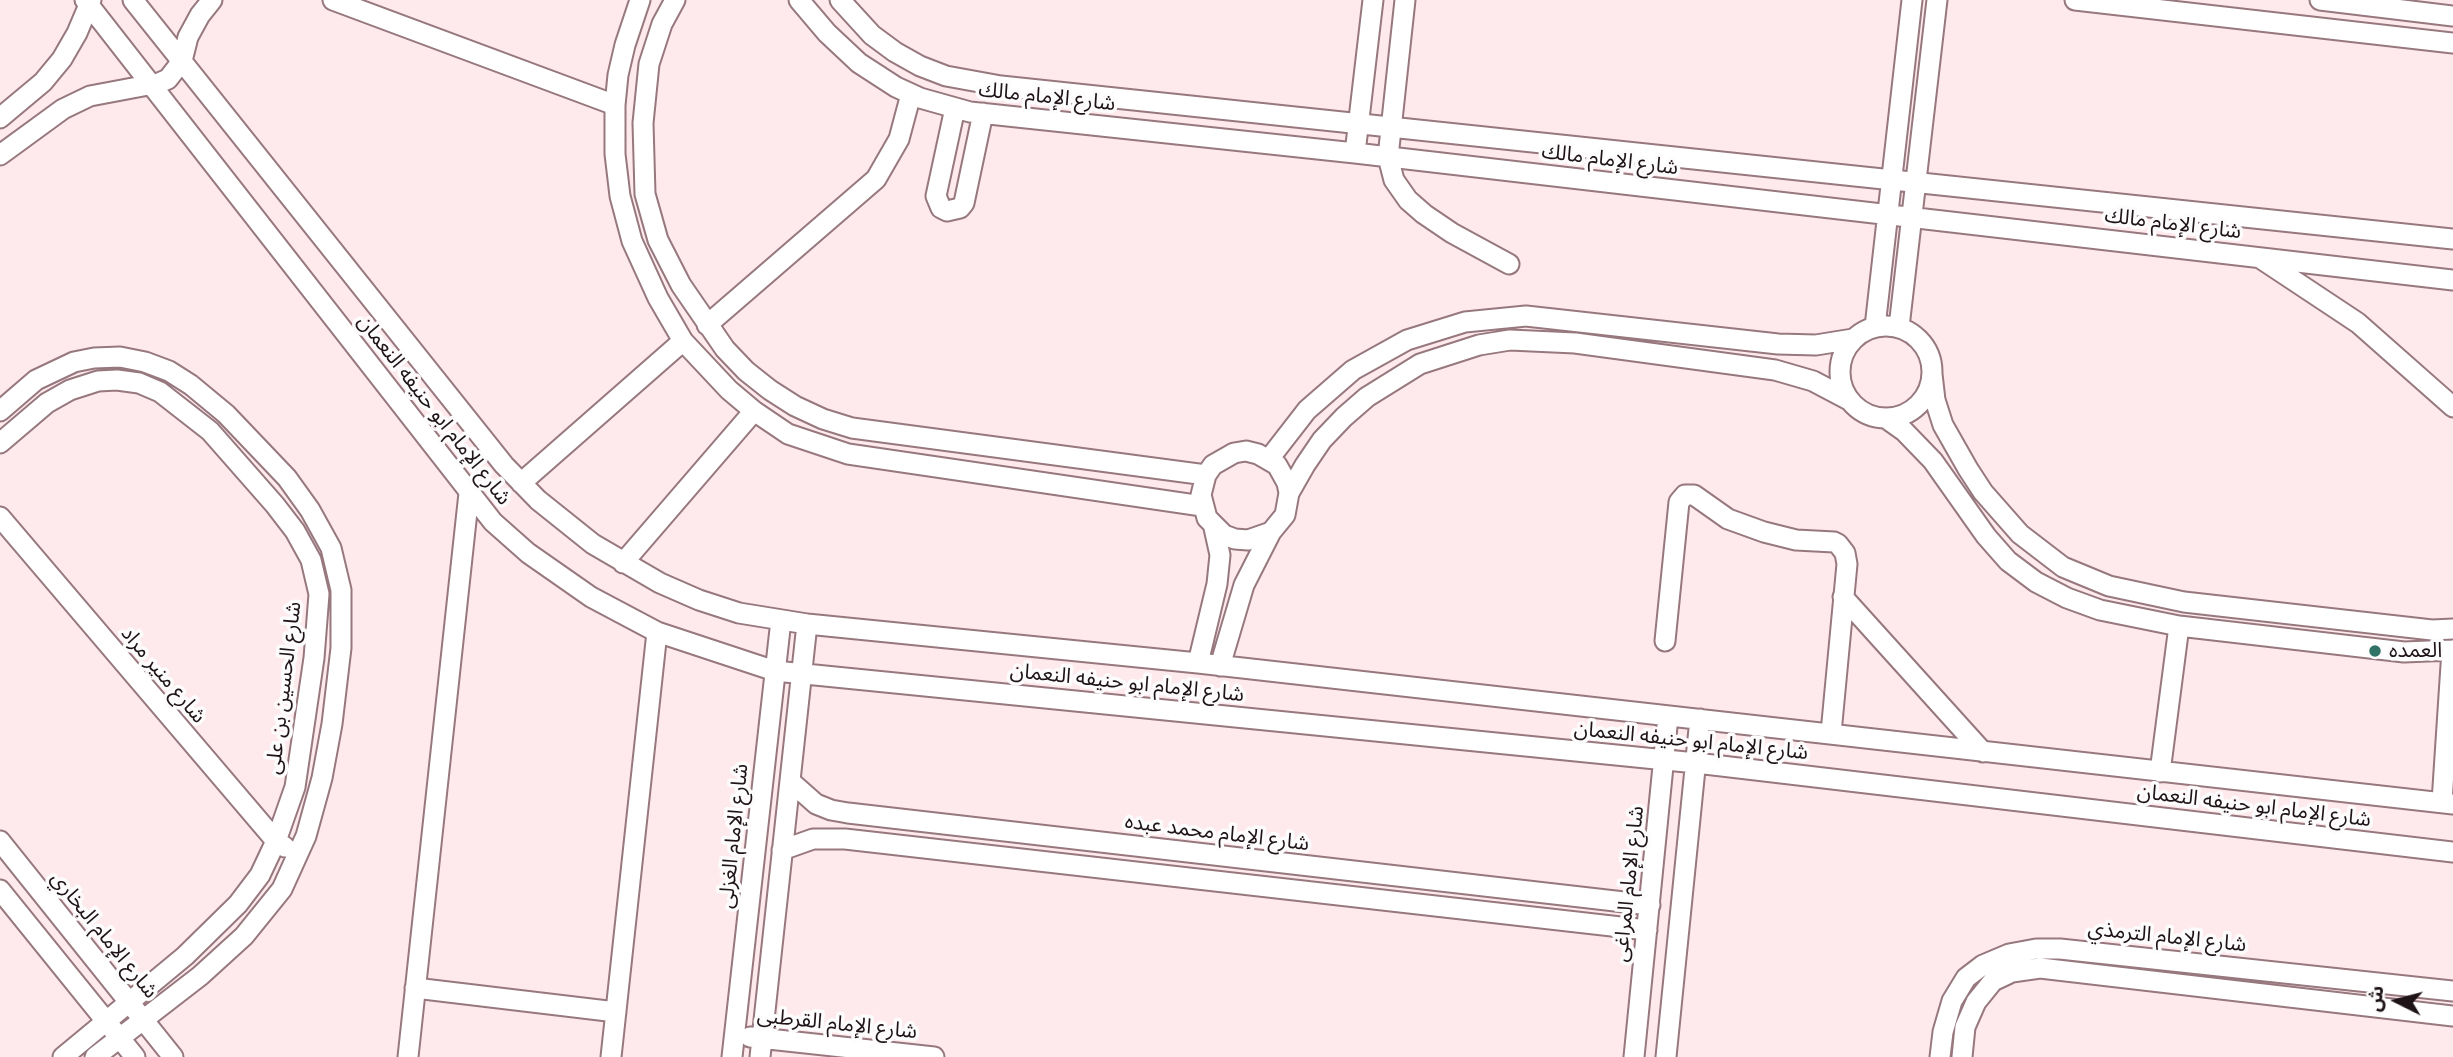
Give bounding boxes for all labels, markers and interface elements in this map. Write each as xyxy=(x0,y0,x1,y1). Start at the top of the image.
street label: شارع الإمام مالك xyxy=(977,77,1117,117)
street label: شارع الإمام مالك xyxy=(1540,139,1680,181)
street label: شارع الإمام مالك xyxy=(2103,203,2243,245)
street label: شارع الإمام ابو حنيفه النعمان xyxy=(352,310,516,510)
street label: شارع الحسين بن على xyxy=(261,600,307,776)
street label: شارع منير مراد xyxy=(115,621,211,729)
place label: العمده xyxy=(2389,638,2442,664)
marker: العمده xyxy=(2367,643,2383,659)
street label: شارع الإمام ابو حنيفه النعمان xyxy=(1009,658,1245,708)
street label: شارع الإمام ابو حنيفه النعمان xyxy=(1573,716,1809,766)
street label: شارع الإمام الغزلى xyxy=(714,762,754,910)
street label: شارع الإمام ابو حنيفه النعمان xyxy=(2136,779,2372,833)
street label: شارع الإمام المراغى xyxy=(1608,805,1650,963)
street label: شارع الإمام محمد عبده xyxy=(1123,809,1311,857)
street label: شارع الإمام البخاري xyxy=(45,866,163,1004)
street label: شارع الإمام الترمذي xyxy=(2086,916,2248,958)
north arrow xyxy=(2362,966,2432,1036)
text: ش xyxy=(2364,985,2388,1013)
street label: شارع الإمام القرطبى xyxy=(756,1003,918,1045)

